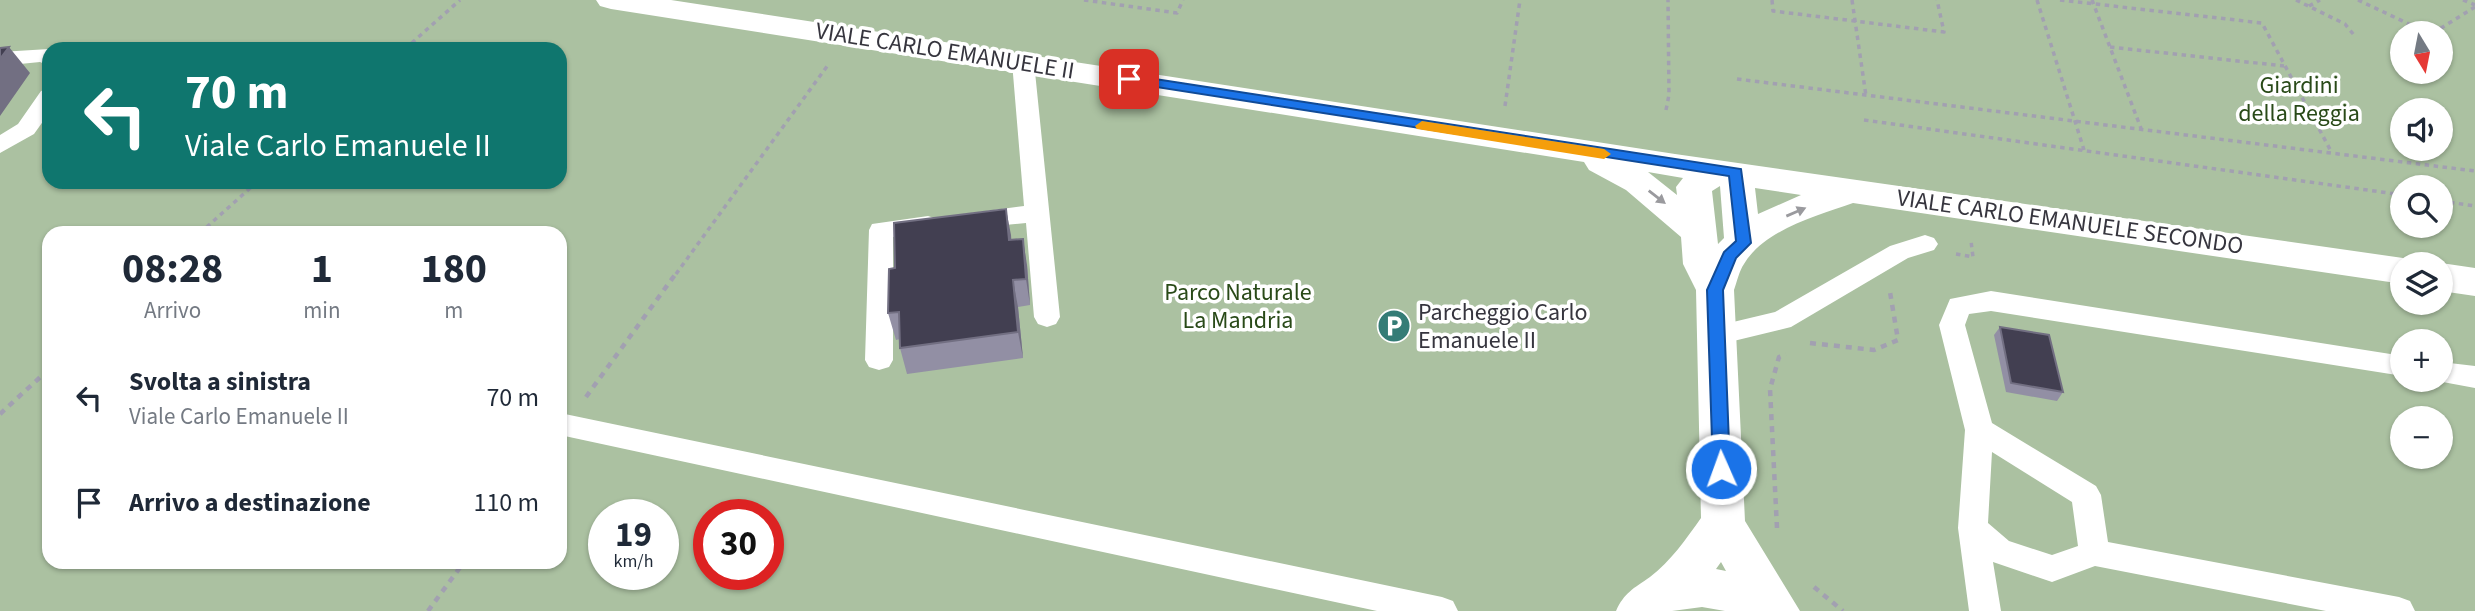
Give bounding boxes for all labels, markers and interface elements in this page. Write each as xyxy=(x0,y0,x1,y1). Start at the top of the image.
street label: VIALE CARLO EMANUELE II xyxy=(813,13,1077,89)
north arrow xyxy=(2390,21,2454,84)
map controls xyxy=(2390,21,2453,469)
pin xyxy=(1099,49,1159,109)
text: 70 m xyxy=(185,58,289,128)
icon: arrive xyxy=(1110,60,1148,98)
park label: Giardini della Reggia xyxy=(2238,68,2360,131)
icon: left xyxy=(70,70,161,161)
button: sound xyxy=(2390,98,2453,161)
text: Viale Carlo Emanuele II xyxy=(185,123,491,169)
button: search xyxy=(2390,175,2453,238)
street label: VIALE CARLO EMANUELE SECONDO xyxy=(1894,180,2246,264)
one-way arrow xyxy=(1648,189,1666,204)
one-way arrow xyxy=(1785,207,1806,218)
text: 08:28 xyxy=(122,239,223,299)
text: 1 xyxy=(311,239,333,299)
text: 180 xyxy=(420,239,487,299)
button: layers xyxy=(2390,252,2453,315)
park label: Parco Naturale La Mandria xyxy=(1164,275,1312,338)
text: Arrivo xyxy=(144,294,201,327)
text: min xyxy=(303,294,341,327)
text: m xyxy=(444,294,463,327)
place label: Parcheggio Carlo Emanuele II xyxy=(1418,295,1588,358)
parking icon: Parcheggio Carlo Emanuele II xyxy=(1375,307,1413,345)
button: + xyxy=(2390,329,2453,392)
text: Svolta a sinistra xyxy=(129,363,311,400)
icon: left xyxy=(70,379,108,417)
text: 70 m xyxy=(486,379,539,416)
text: Viale Carlo Emanuele II xyxy=(129,400,349,433)
button: − xyxy=(2390,406,2453,469)
position arrow xyxy=(1684,432,1758,506)
icon: arrive xyxy=(70,484,108,522)
text: Arrivo a destinazione xyxy=(129,484,371,521)
text: 110 m xyxy=(473,484,539,521)
speed limit sign: 30 xyxy=(693,499,784,590)
text: 19 xyxy=(615,510,652,560)
text: km/h xyxy=(614,549,653,574)

